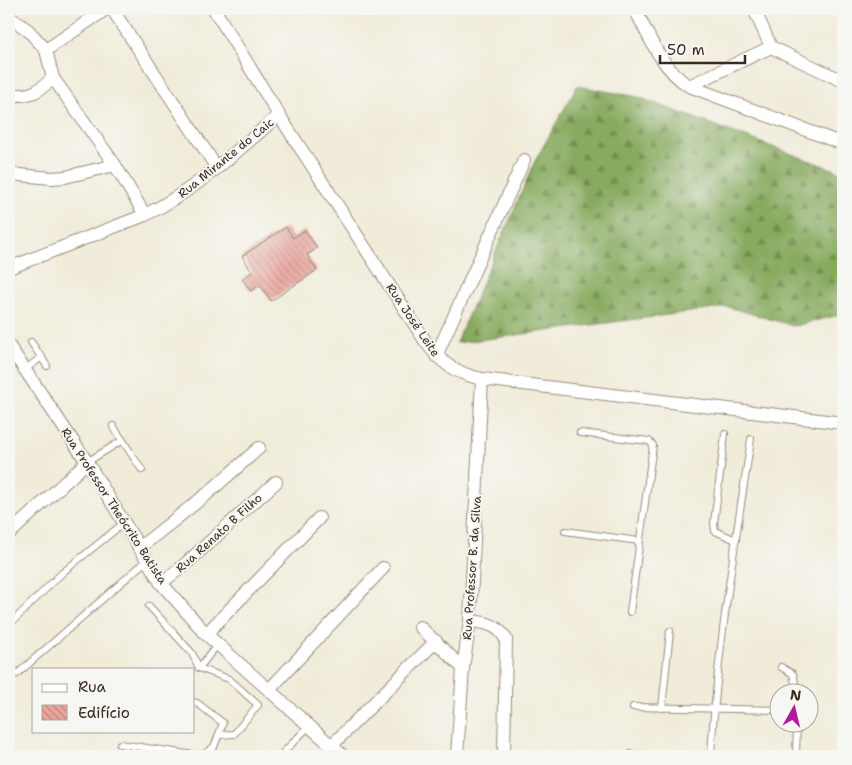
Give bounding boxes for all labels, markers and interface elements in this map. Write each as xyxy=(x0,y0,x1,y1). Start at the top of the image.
scale bar xyxy=(660,32,744,64)
text: 50 m xyxy=(667,40,705,60)
street label: Rua Mirante do Caic xyxy=(175,114,277,202)
street label: Rua José Leite xyxy=(383,280,444,360)
street label: Rua Professor Theócrito Batista xyxy=(57,425,171,588)
street label: Rua Renato B Filho xyxy=(172,490,266,576)
street label: Rua Professor B. da Silva xyxy=(459,495,485,640)
legend xyxy=(32,668,195,732)
text: Rua xyxy=(78,677,107,697)
north arrow xyxy=(770,682,820,732)
text: N xyxy=(789,685,803,705)
text: Edifício xyxy=(78,703,130,723)

